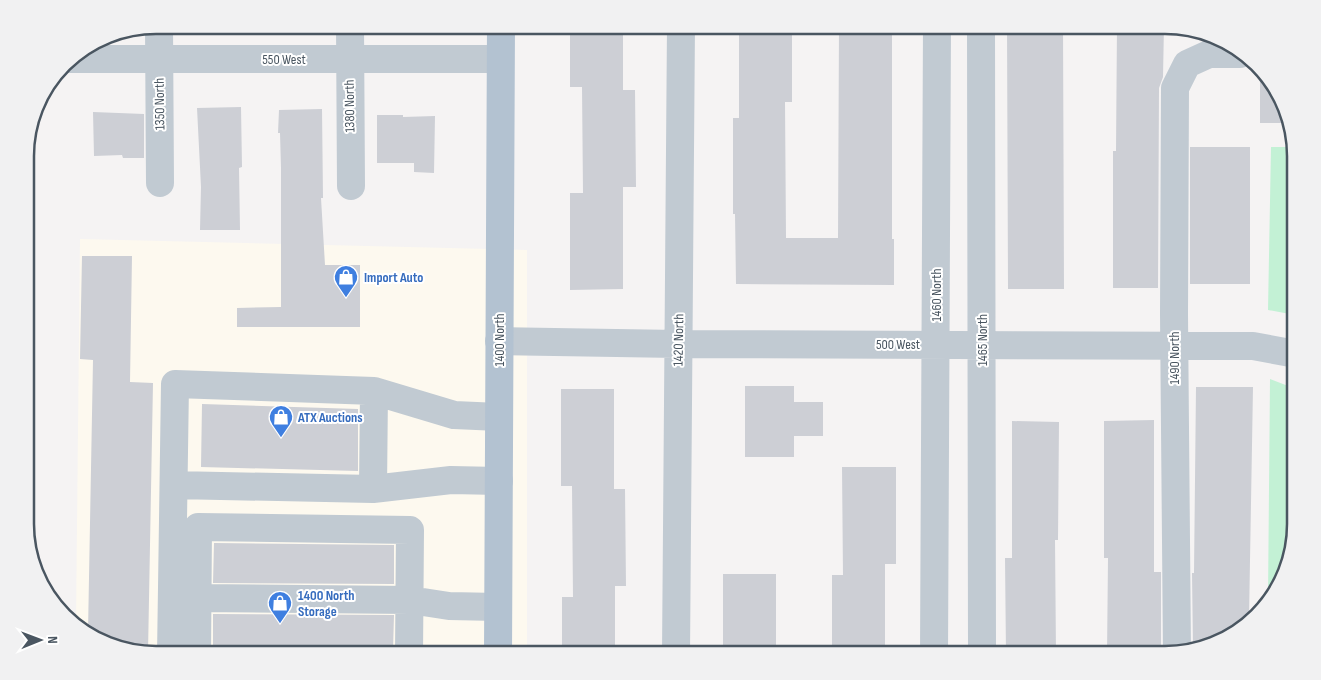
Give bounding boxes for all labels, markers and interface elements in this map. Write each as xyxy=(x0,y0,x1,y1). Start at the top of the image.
street label: 550 West xyxy=(262,51,306,68)
street label: 1350 North xyxy=(151,78,168,130)
street label: 1380 North xyxy=(341,79,358,133)
shop icon: Import Auto xyxy=(333,264,359,298)
place label: Import Auto xyxy=(364,269,423,286)
street label: 1460 North xyxy=(928,269,945,321)
street label: 1400 North xyxy=(491,314,508,366)
street label: 1420 North xyxy=(670,314,687,366)
street label: 1465 North xyxy=(974,314,991,366)
street label: 1490 North xyxy=(1166,332,1183,384)
street label: 500 West xyxy=(876,336,920,353)
shop icon: ATX Auctions xyxy=(268,404,294,438)
place label: ATX Auctions xyxy=(297,409,363,426)
place label: 1400 North Storage xyxy=(298,587,355,620)
shop icon: 1400 North Storage xyxy=(267,590,293,624)
north arrow xyxy=(15,615,65,665)
text: N xyxy=(44,636,61,644)

